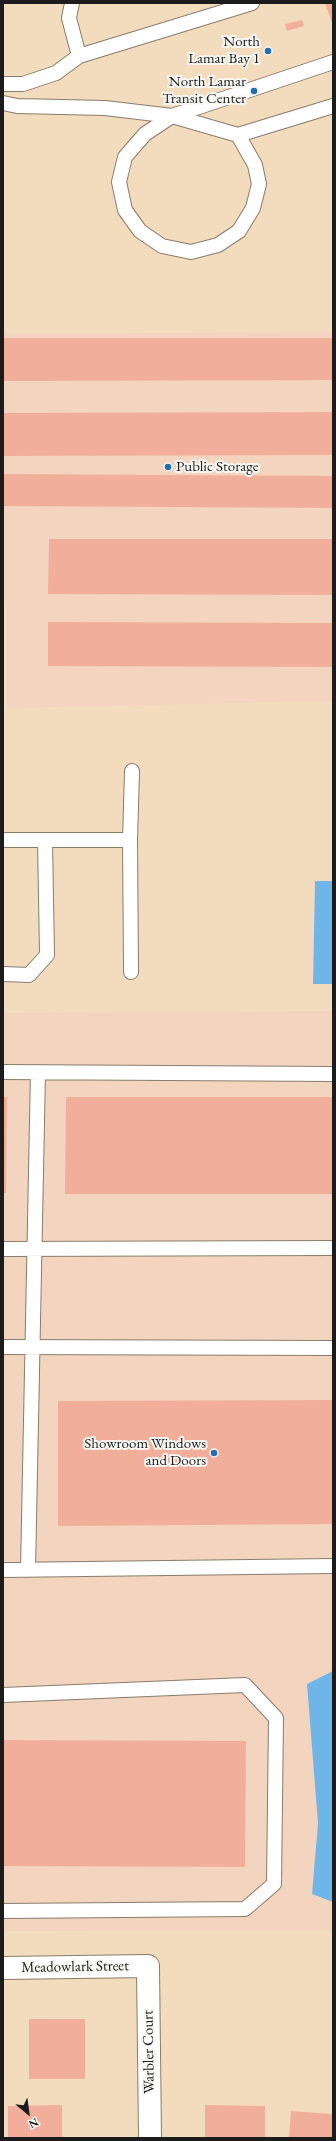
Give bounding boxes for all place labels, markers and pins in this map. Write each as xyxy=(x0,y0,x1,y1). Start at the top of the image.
place label: North Lamar Bay 1 xyxy=(188,33,260,68)
marker: North Lamar Bay 1 xyxy=(263,46,273,56)
place label: North Lamar Transit Center xyxy=(162,73,246,108)
marker: North Lamar Transit Center xyxy=(249,86,259,96)
place label: Public Storage xyxy=(176,458,259,476)
marker: Public Storage xyxy=(163,462,173,472)
place label: Showroom Windows and Doors xyxy=(84,1435,206,1470)
marker: Showroom Windows and Doors xyxy=(209,1448,219,1458)

